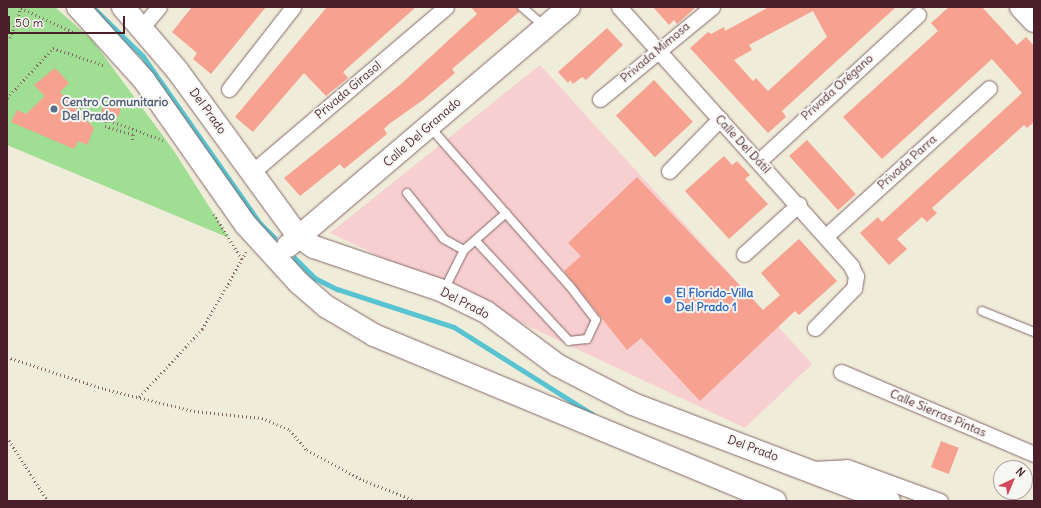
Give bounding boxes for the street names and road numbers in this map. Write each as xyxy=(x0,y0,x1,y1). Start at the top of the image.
street label: Privada Mimosa xyxy=(617,19,693,85)
street label: Privada Orégano xyxy=(798,51,876,123)
street label: Privada Girasol xyxy=(312,58,384,122)
street label: Del Prado xyxy=(187,85,229,137)
street label: Calle Del Granado xyxy=(380,95,464,169)
street label: Calle Del Dátil xyxy=(712,112,774,176)
street label: Privada Parra xyxy=(875,132,939,192)
street label: Del Prado xyxy=(438,285,492,321)
street label: Calle Sierras Pintas xyxy=(888,386,988,440)
street label: Del Prado xyxy=(726,432,780,464)

